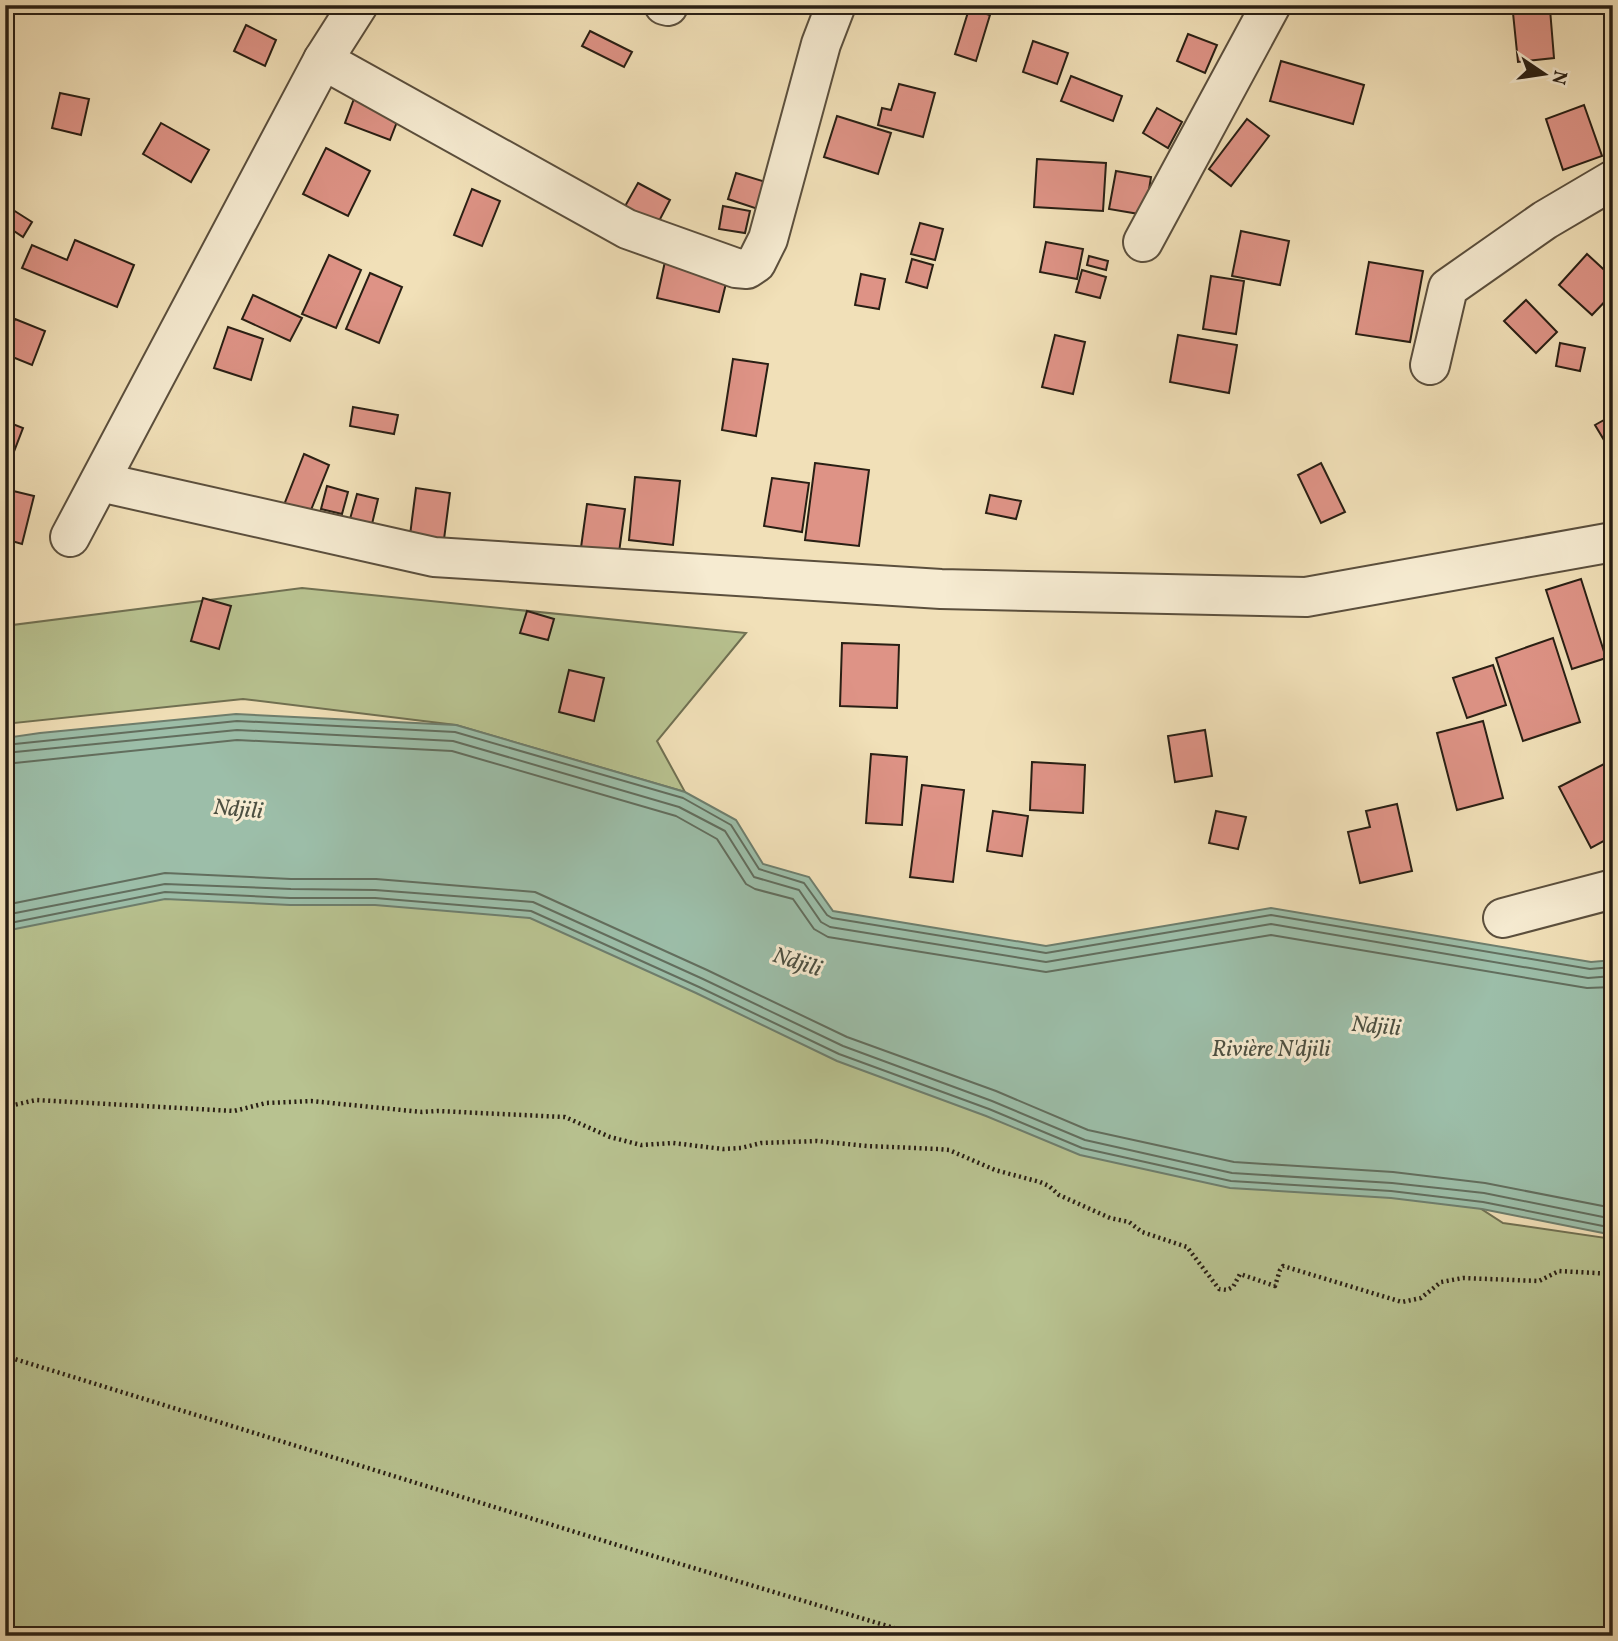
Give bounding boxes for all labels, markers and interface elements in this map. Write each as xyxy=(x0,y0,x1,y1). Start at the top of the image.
north arrow xyxy=(1510,38,1580,108)
text: N xyxy=(1544,68,1573,87)
water label: Ndjili xyxy=(212,792,264,828)
water label: Ndjili xyxy=(768,940,826,986)
water label: Ndjili xyxy=(1350,1009,1402,1045)
water label: Rivière N'djili xyxy=(1212,1034,1330,1066)

